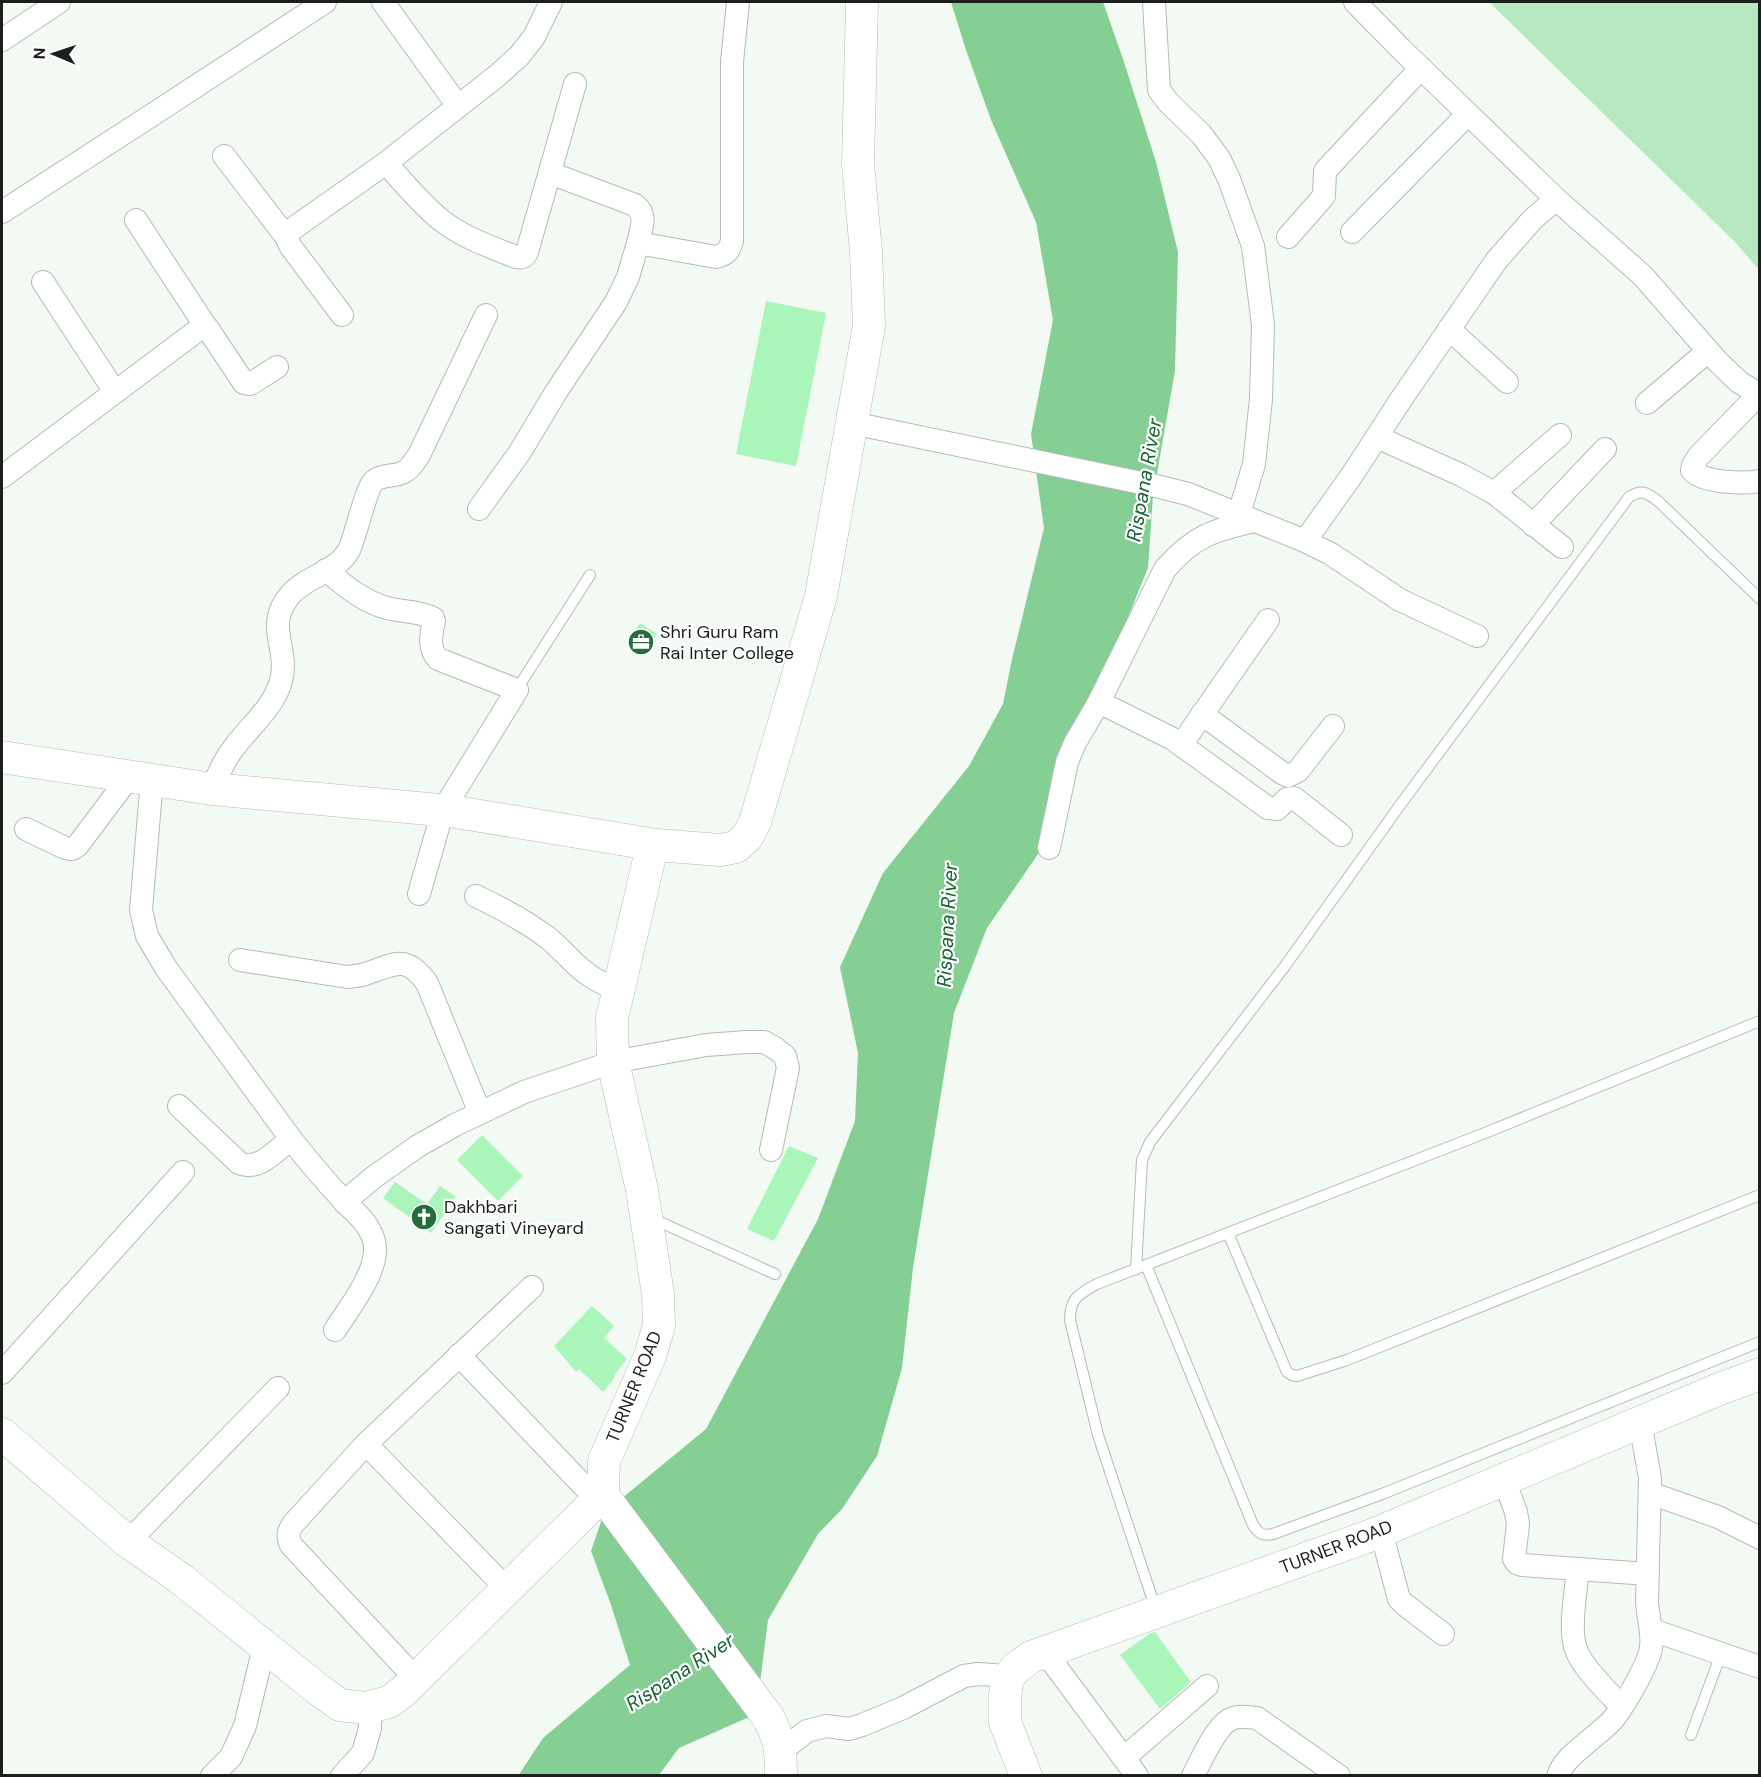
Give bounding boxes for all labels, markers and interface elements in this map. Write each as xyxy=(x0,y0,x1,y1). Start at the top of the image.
north arrow xyxy=(24,24,84,84)
text: N xyxy=(29,47,50,60)
water label: Rispana River xyxy=(1120,416,1168,544)
place label: Shri Guru Ram Rai Inter College xyxy=(660,620,794,665)
office icon: Shri Guru Ram Rai Inter College xyxy=(626,627,656,657)
water label: Rispana River xyxy=(931,862,963,988)
place label: Dakhbari Sangati Vineyard xyxy=(444,1195,584,1240)
church icon: Dakhbari Sangati Vineyard xyxy=(409,1202,439,1232)
street label: TURNER ROAD xyxy=(601,1327,667,1447)
street label: TURNER ROAD xyxy=(1276,1515,1396,1579)
water label: Rispana River xyxy=(621,1627,740,1717)

